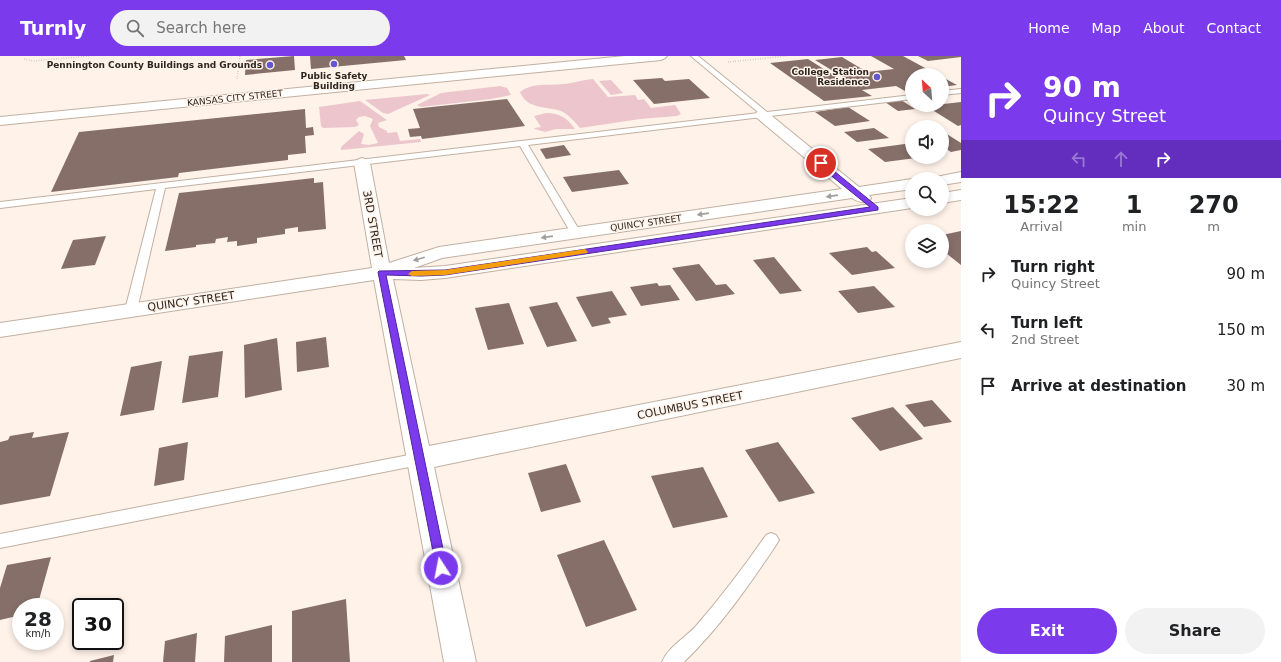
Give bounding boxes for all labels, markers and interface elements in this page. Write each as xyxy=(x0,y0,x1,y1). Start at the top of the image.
search box xyxy=(110,10,390,46)
text: Turnly xyxy=(20,17,86,39)
icon: search xyxy=(124,17,146,39)
text: Search here xyxy=(156,19,246,37)
text: Home xyxy=(1028,20,1070,36)
text: Map xyxy=(1092,20,1121,36)
text: About xyxy=(1143,20,1185,36)
text: Contact xyxy=(1207,20,1261,36)
marker: Public Safety Building xyxy=(329,59,339,69)
place label: Pennington County Buildings and Grounds xyxy=(47,60,262,70)
marker: Pennington County Buildings and Grounds xyxy=(265,60,275,70)
place label: College Station Residence xyxy=(791,67,869,87)
north arrow xyxy=(905,68,949,112)
map controls xyxy=(905,68,949,268)
place label: Public Safety Building xyxy=(301,71,368,91)
text: 90 m xyxy=(1043,71,1121,104)
marker: College Station Residence xyxy=(872,72,882,82)
icon: right xyxy=(977,72,1029,124)
street label: KANSAS CITY STREET xyxy=(187,88,284,108)
text: Quincy Street xyxy=(1043,105,1166,126)
button: sound xyxy=(905,120,949,164)
pin xyxy=(804,146,838,180)
icon: left xyxy=(1068,148,1090,170)
icon: ahead xyxy=(1110,148,1132,170)
icon: right xyxy=(1152,148,1174,170)
icon: arrive xyxy=(810,152,832,174)
button: search xyxy=(905,172,949,216)
street label: 3RD STREET xyxy=(360,189,385,259)
text: 15:22 xyxy=(1003,191,1080,219)
text: 1 xyxy=(1126,191,1142,219)
text: 270 xyxy=(1189,191,1239,219)
one-way arrow xyxy=(826,193,838,199)
one-way arrow xyxy=(697,211,709,217)
street label: QUINCY STREET xyxy=(610,213,683,233)
text: Arrival xyxy=(1020,219,1063,234)
text: min xyxy=(1122,219,1146,234)
text: m xyxy=(1207,219,1220,234)
button: layers xyxy=(905,224,949,268)
one-way arrow xyxy=(541,234,553,240)
one-way arrow xyxy=(413,256,425,262)
text: Turn right xyxy=(1011,258,1095,276)
icon: right xyxy=(977,263,999,285)
text: 90 m xyxy=(1227,265,1265,283)
text: Quincy Street xyxy=(1011,276,1100,291)
street label: QUINCY STREET xyxy=(147,289,236,314)
text: Turn left xyxy=(1011,314,1083,332)
icon: left xyxy=(977,319,999,341)
text: 150 m xyxy=(1217,321,1265,339)
text: 2nd Street xyxy=(1011,332,1079,347)
icon: arrive xyxy=(977,375,999,397)
text: Arrive at destination xyxy=(1011,377,1186,395)
text: 30 m xyxy=(1227,377,1265,395)
street label: COLUMBUS STREET xyxy=(636,389,744,422)
position arrow xyxy=(420,547,462,589)
speed limit sign: 30 xyxy=(72,598,124,650)
text: 28 xyxy=(24,607,52,631)
button: Exit xyxy=(977,608,1117,654)
button: Share xyxy=(1125,608,1265,654)
text: km/h xyxy=(25,628,51,639)

